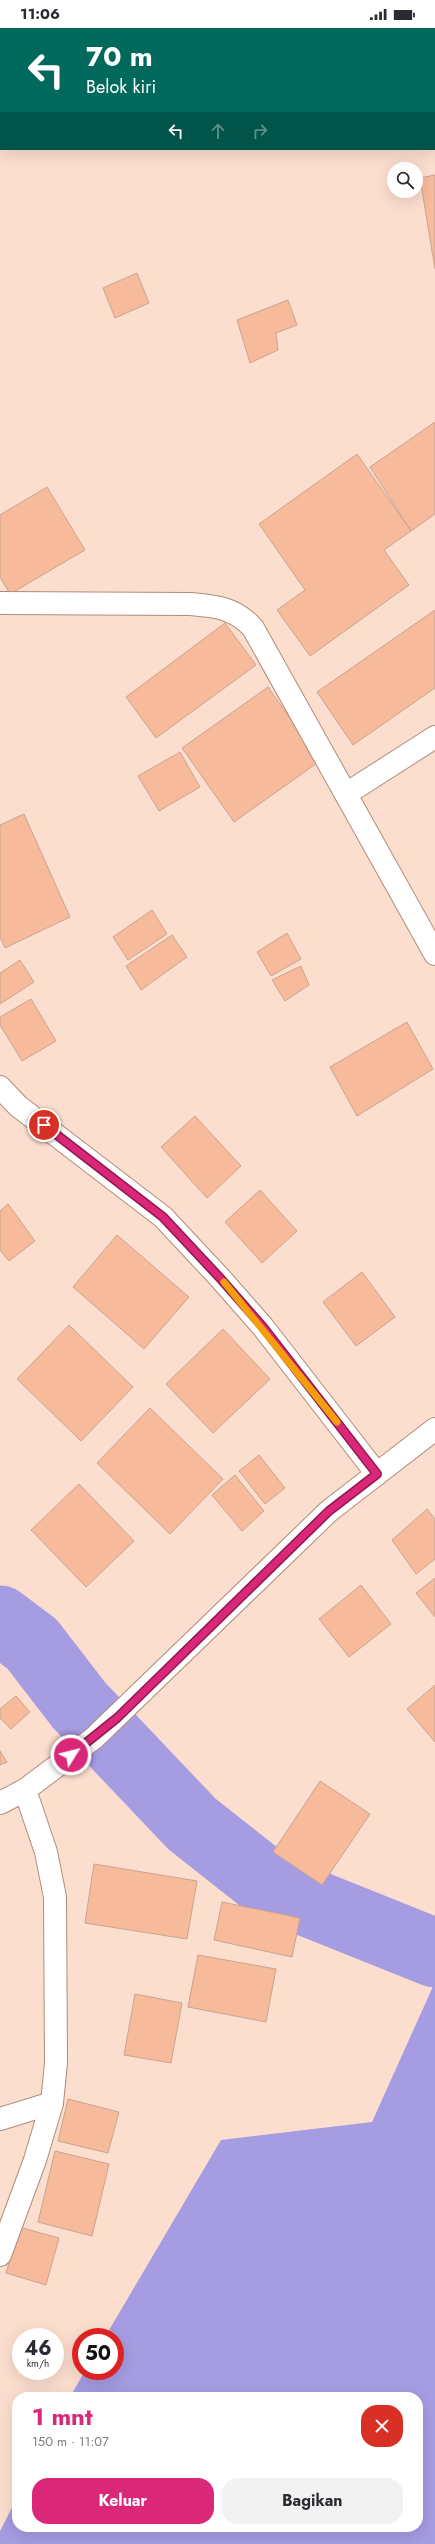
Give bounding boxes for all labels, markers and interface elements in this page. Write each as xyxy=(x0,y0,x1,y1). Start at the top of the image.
text: 11:06 xyxy=(20,3,60,25)
text: 70 m xyxy=(86,36,153,77)
icon: left xyxy=(20,44,72,96)
text: Belok kiri xyxy=(86,74,156,100)
icon: left xyxy=(165,120,187,142)
icon: ahead xyxy=(207,120,229,142)
icon: right xyxy=(249,120,271,142)
map controls xyxy=(387,162,423,198)
button: search xyxy=(387,162,423,198)
pin xyxy=(27,1108,61,1142)
icon: arrive xyxy=(33,1114,55,1136)
position arrow xyxy=(50,1734,92,1776)
speed limit sign: 50 xyxy=(72,2328,124,2380)
text: 46 xyxy=(24,2334,52,2363)
text: km/h xyxy=(27,2356,49,2371)
text: 1 mnt xyxy=(32,2399,93,2434)
button: close xyxy=(361,2405,403,2447)
text: 150 m · 11:07 xyxy=(32,2432,109,2451)
button: Keluar xyxy=(32,2478,214,2524)
button: Bagikan xyxy=(222,2478,403,2524)

